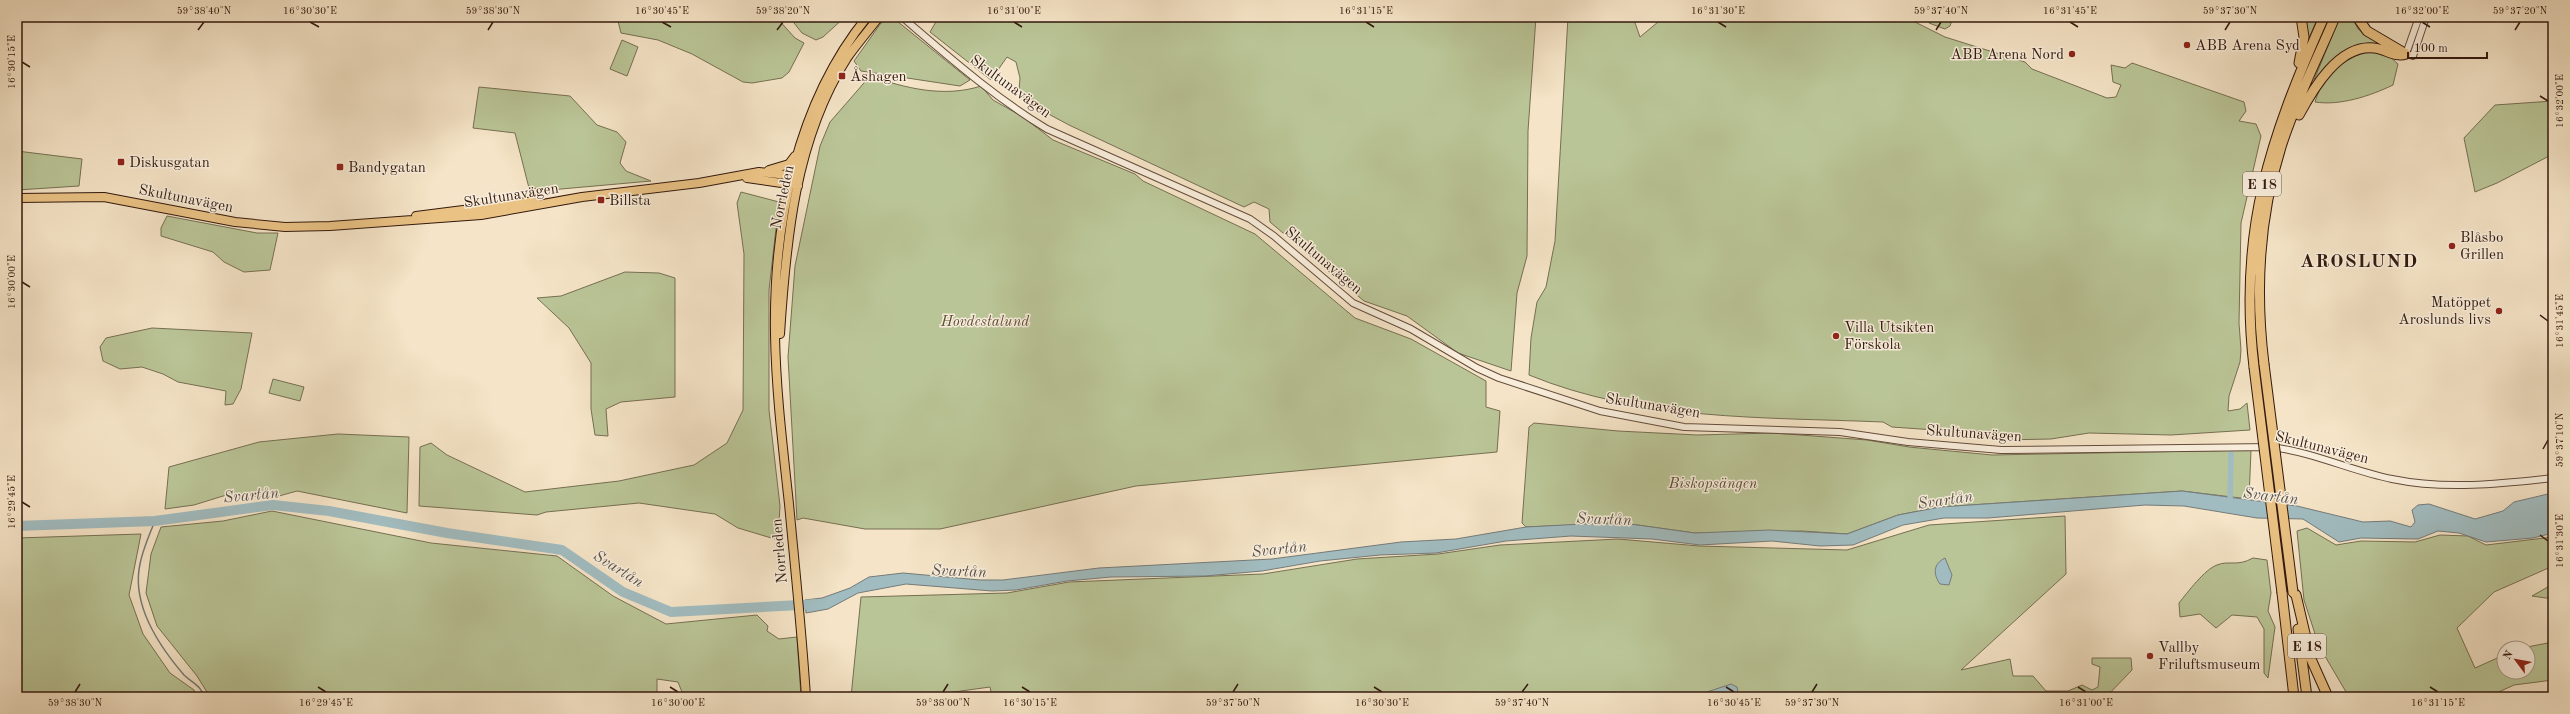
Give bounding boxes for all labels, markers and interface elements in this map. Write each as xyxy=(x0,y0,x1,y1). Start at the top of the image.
text: 59°38'40"N xyxy=(177,6,232,16)
text: 16°30'30"E xyxy=(283,6,337,16)
text: 59°38'30"N xyxy=(466,6,521,16)
text: 16°30'45"E xyxy=(635,6,689,16)
text: 59°38'20"N xyxy=(756,6,811,16)
text: 16°31'00"E xyxy=(987,6,1041,16)
text: 16°31'15"E xyxy=(1339,6,1393,16)
text: 16°31'30"E xyxy=(1691,6,1745,16)
text: 59°37'40"N xyxy=(1914,6,1969,16)
text: 16°31'45"E xyxy=(2043,6,2097,16)
text: 59°37'30"N xyxy=(2203,6,2258,16)
text: 16°32'00"E xyxy=(2395,6,2449,16)
text: 59°37'20"N xyxy=(2493,6,2548,16)
scale bar xyxy=(2408,34,2487,60)
text: 16°30'15"E xyxy=(7,35,17,89)
place label: ABB Arena Syd xyxy=(2195,39,2300,54)
marker: ABB Arena Syd xyxy=(2182,40,2192,50)
text: 100 m xyxy=(2414,43,2448,55)
place label: ABB Arena Nord xyxy=(1950,48,2064,63)
marker: ABB Arena Nord xyxy=(2067,49,2077,59)
street label: Skultunavägen xyxy=(967,53,1053,121)
place label: Åshagen xyxy=(850,66,907,85)
marker: Åshagen xyxy=(837,71,847,81)
text: 16°32'00"E xyxy=(2555,74,2565,128)
place label: Diskusgatan xyxy=(129,156,210,171)
marker: Diskusgatan xyxy=(116,157,126,167)
place label: Bandygatan xyxy=(348,161,426,176)
marker: Bandygatan xyxy=(335,162,345,172)
street label: Norrleden xyxy=(769,164,798,231)
road number: E 18 xyxy=(2243,172,2281,196)
street label: Skultunavägen xyxy=(463,182,560,211)
street label: Skultunavägen xyxy=(137,183,234,216)
place label: Billsta xyxy=(609,194,651,209)
marker: Billsta xyxy=(596,195,606,205)
street label: Skultunavägen xyxy=(1281,225,1365,298)
place label: Blåsbo Grillen xyxy=(2460,231,2504,263)
marker: Blåsbo Grillen xyxy=(2447,241,2457,251)
district label: AROSLUND xyxy=(2300,253,2418,272)
text: 16°30'00"E xyxy=(7,255,17,309)
text: 16°31'45"E xyxy=(2555,294,2565,348)
place label: Matöppet Aroslunds livs xyxy=(2398,296,2491,328)
marker: Matöppet Aroslunds livs xyxy=(2494,306,2504,316)
park label: Hovdestalund xyxy=(940,315,1030,330)
place label: Villa Utsikten Förskola xyxy=(1844,321,1934,353)
marker: Villa Utsikten Förskola xyxy=(1831,331,1841,341)
street label: Skultunavägen xyxy=(1604,392,1701,421)
text: 59°37'10"N xyxy=(2555,412,2565,467)
street label: Skultunavägen xyxy=(1926,424,2022,445)
street label: Skultunavägen xyxy=(2273,430,2370,467)
text: 16°29'45"E xyxy=(7,475,17,529)
park label: Biskopsängen xyxy=(1668,477,1758,492)
water label: Svartån xyxy=(223,486,280,506)
water label: Svartån xyxy=(2242,486,2299,508)
water label: Svartån xyxy=(1917,489,1974,513)
water label: Svartån xyxy=(1576,511,1632,529)
text: 16°31'30"E xyxy=(2555,514,2565,568)
street label: Norrleden xyxy=(770,518,791,584)
water label: Svartån xyxy=(1251,539,1308,561)
water label: Svartån xyxy=(590,548,646,591)
water label: Svartån xyxy=(931,563,987,581)
road number: E 18 xyxy=(2288,634,2326,658)
north arrow xyxy=(2496,640,2536,680)
place label: Vallby Friluftsmuseum xyxy=(2158,641,2260,673)
text: N xyxy=(2502,649,2516,662)
marker: Vallby Friluftsmuseum xyxy=(2145,651,2155,661)
text: 59°38'30"N xyxy=(48,698,103,708)
text: 16°29'45"E xyxy=(299,698,353,708)
text: 16°30'00"E xyxy=(651,698,705,708)
text: 59°38'00"N xyxy=(916,698,971,708)
text: 16°30'15"E xyxy=(1003,698,1057,708)
text: 59°37'50"N xyxy=(1206,698,1261,708)
text: 16°30'30"E xyxy=(1355,698,1409,708)
text: 59°37'40"N xyxy=(1495,698,1550,708)
text: 16°30'45"E xyxy=(1707,698,1761,708)
text: 59°37'30"N xyxy=(1785,698,1840,708)
text: 16°31'00"E xyxy=(2059,698,2113,708)
text: 16°31'15"E xyxy=(2411,698,2465,708)

